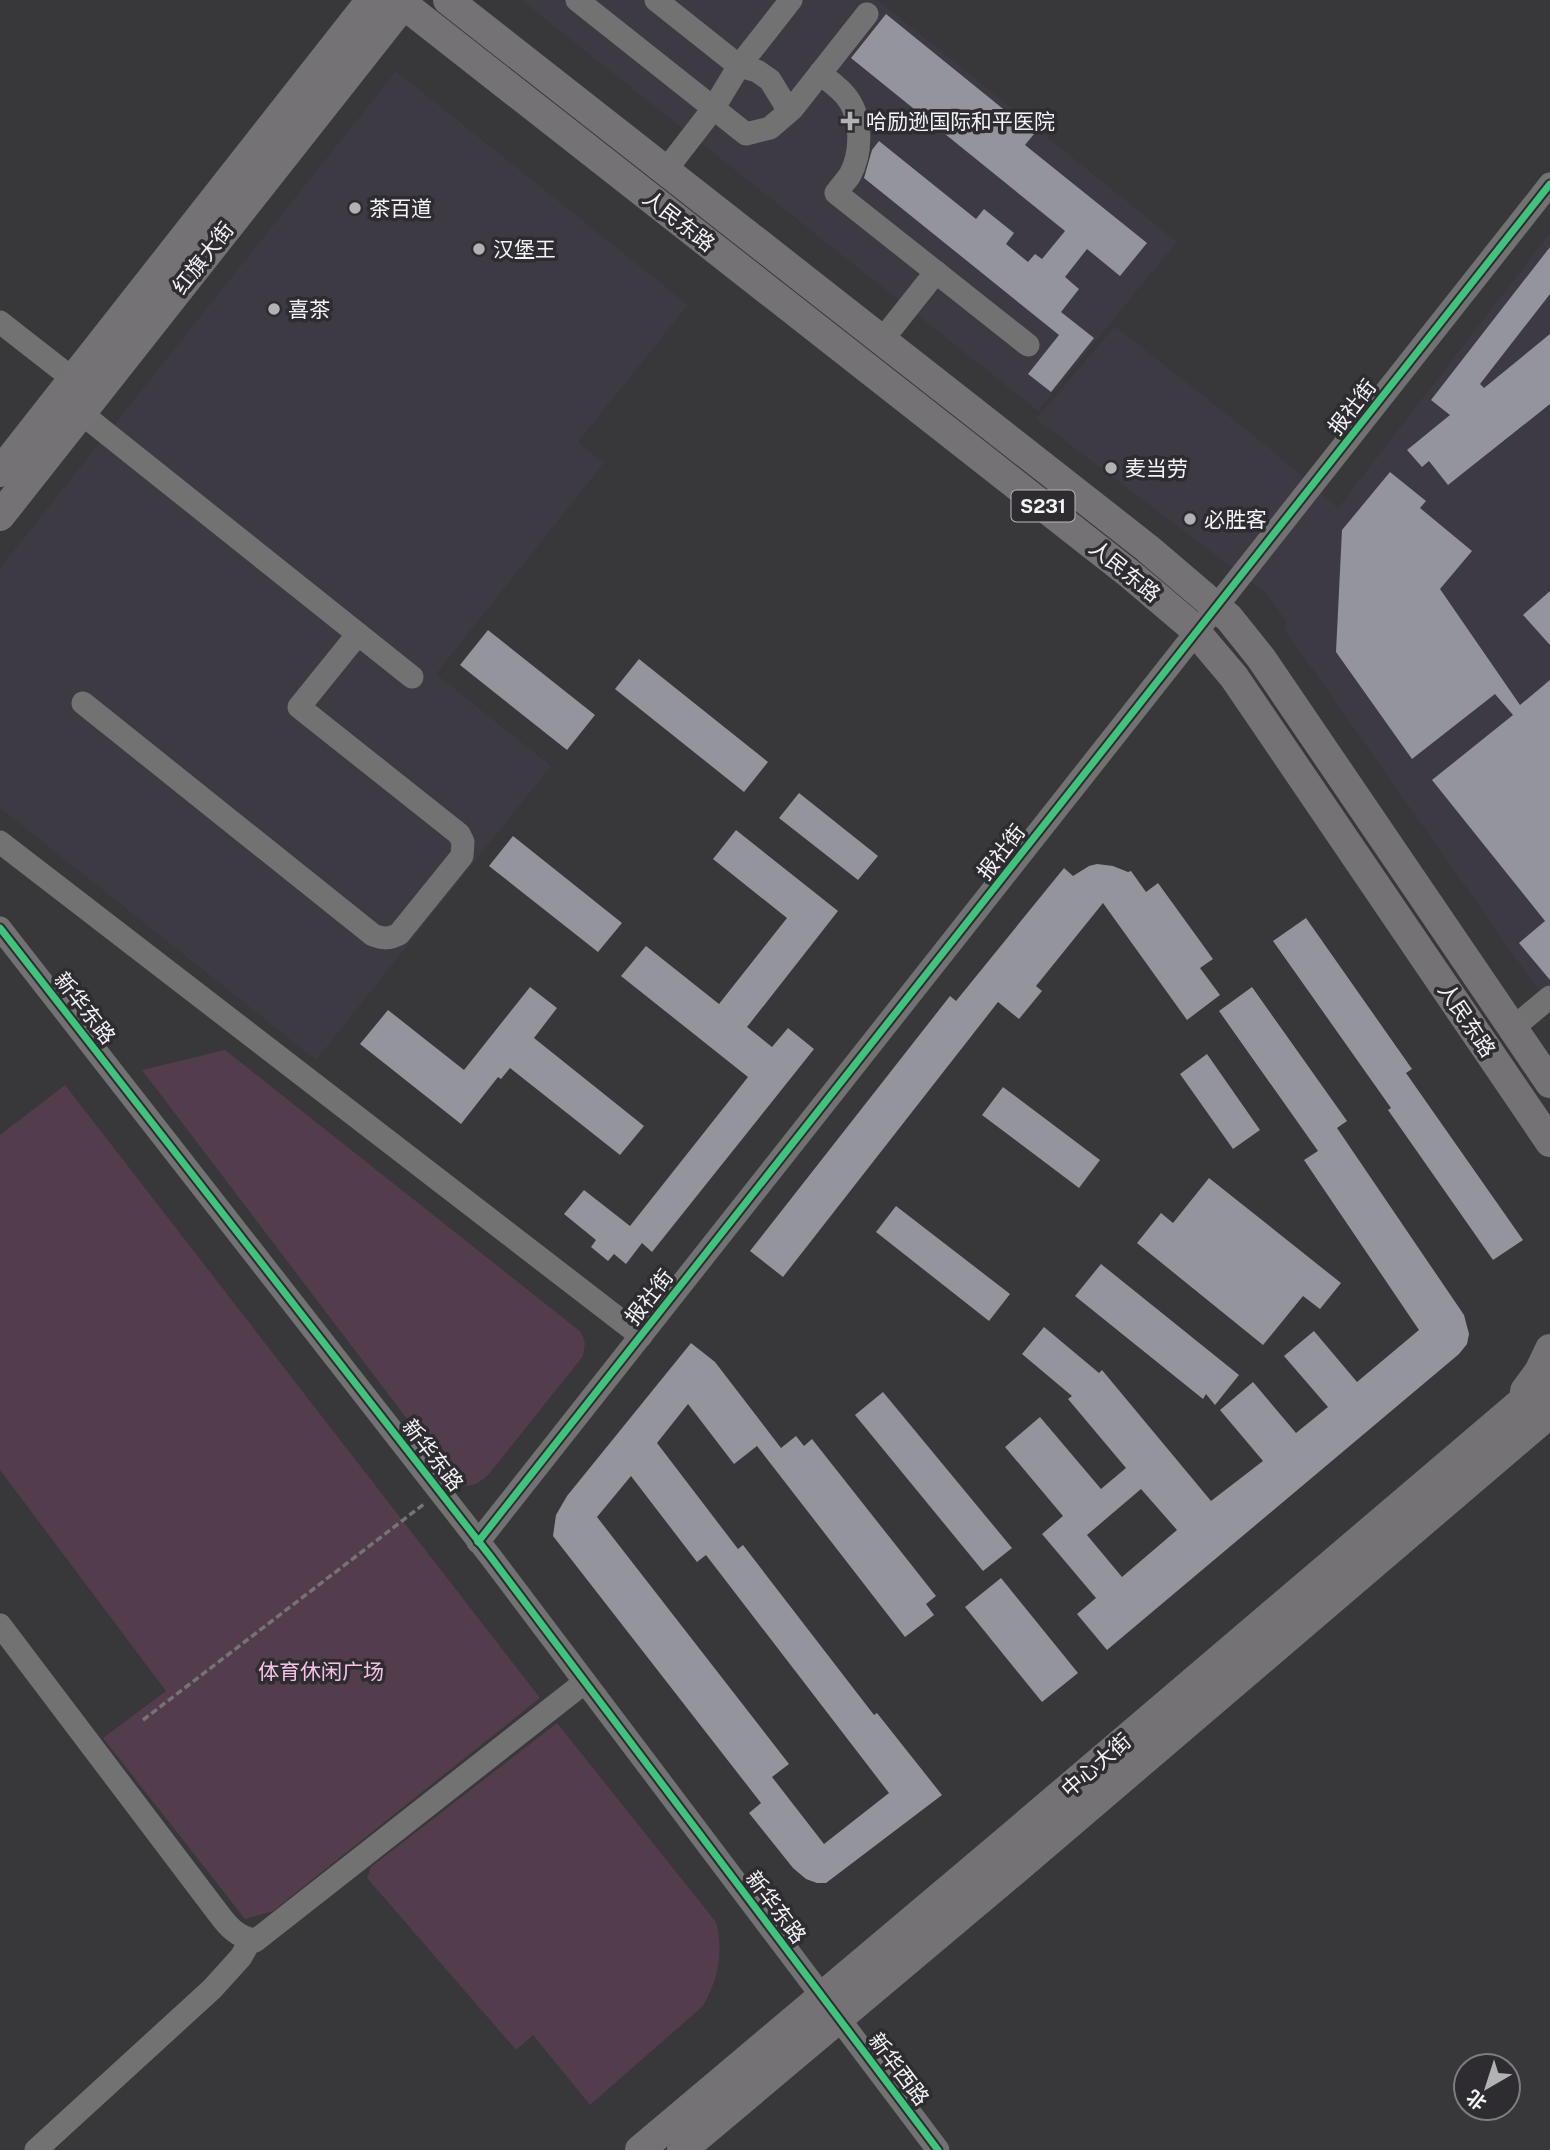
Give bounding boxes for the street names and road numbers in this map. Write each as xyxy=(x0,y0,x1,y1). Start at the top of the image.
street label: 人民东路 xyxy=(638,185,720,257)
street label: 红旗大街 xyxy=(167,217,239,299)
street label: 报社街 xyxy=(1323,374,1381,440)
road number: S231 xyxy=(1012,491,1074,522)
street label: 人民东路 xyxy=(1084,535,1166,607)
street label: 报社街 xyxy=(972,819,1030,885)
street label: 新华东路 xyxy=(49,967,121,1049)
street label: 人民东路 xyxy=(1433,978,1501,1062)
street label: 报社街 xyxy=(620,1264,678,1330)
street label: 新华东路 xyxy=(397,1414,469,1496)
street label: 中心大街 xyxy=(1056,1728,1136,1802)
street label: 新华东路 xyxy=(741,1866,811,1948)
street label: 新华西路 xyxy=(864,2028,934,2110)

